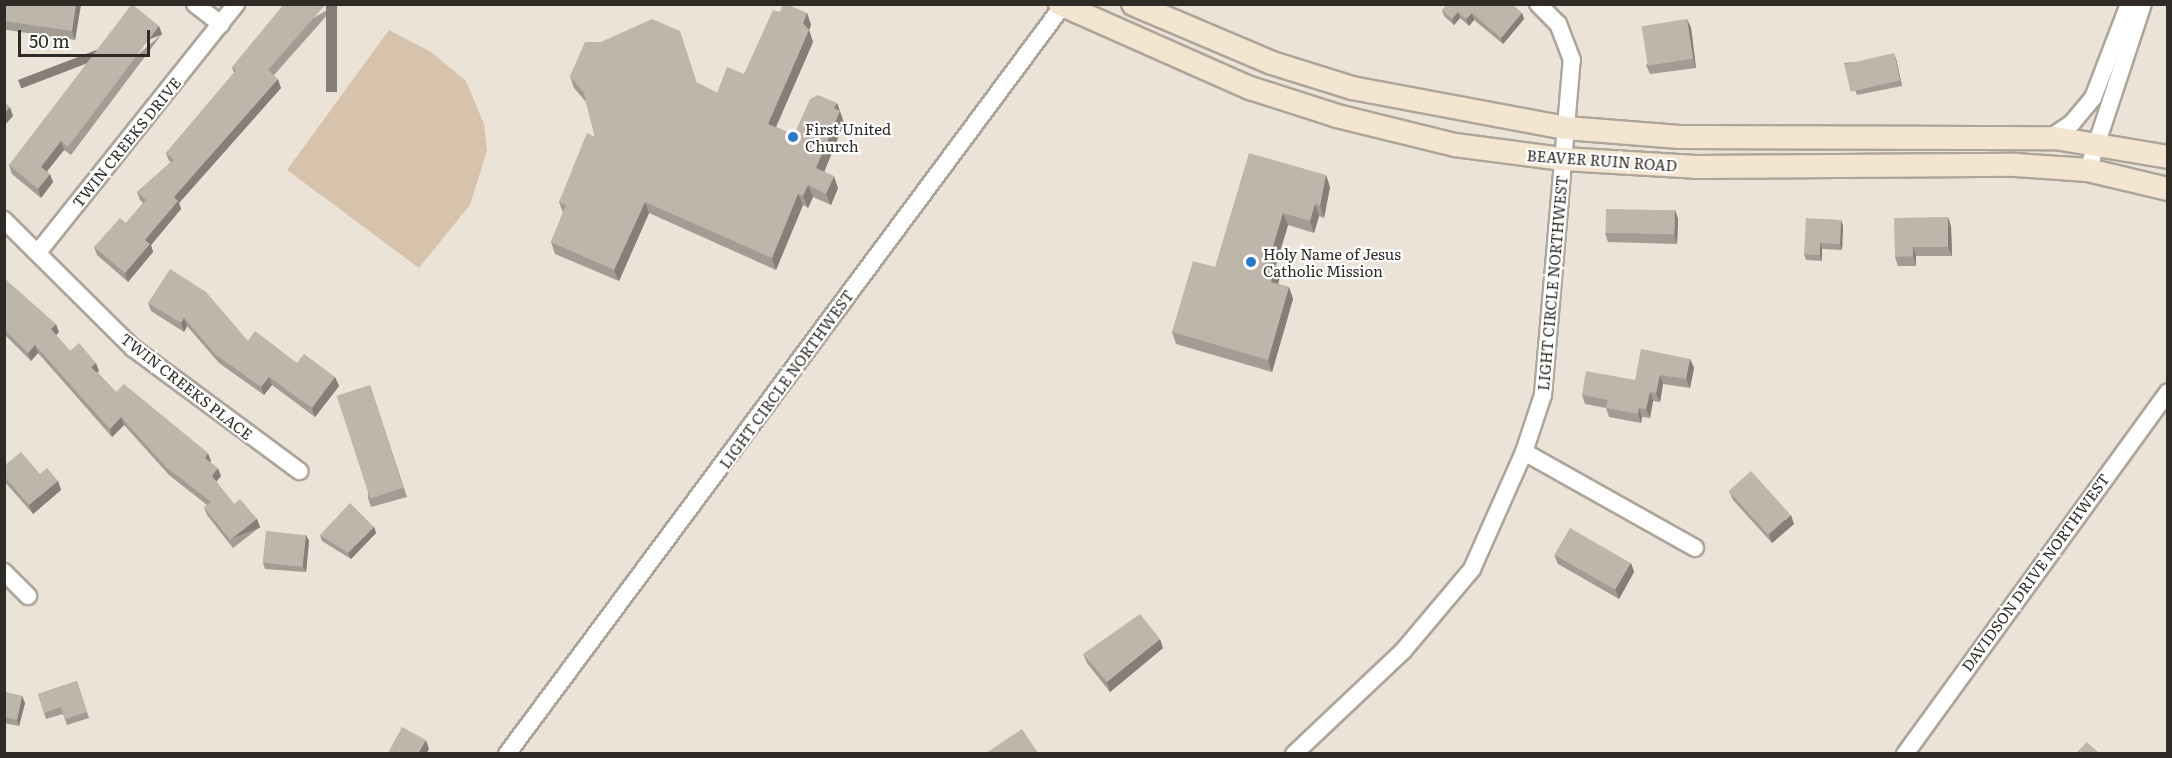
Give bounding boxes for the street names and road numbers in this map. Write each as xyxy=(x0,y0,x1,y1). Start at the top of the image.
street label: TWIN CREEKS DRIVE xyxy=(68,73,184,211)
street label: BEAVER RUIN ROAD xyxy=(1526,146,1678,174)
street label: LIGHT CIRCLE NORTHWEST xyxy=(1534,175,1570,391)
street label: LIGHT CIRCLE NORTHWEST xyxy=(715,286,857,472)
street label: TWIN CREEKS PLACE xyxy=(118,329,256,443)
street label: DAVIDSON DRIVE NORTHWEST xyxy=(1957,470,2113,674)

